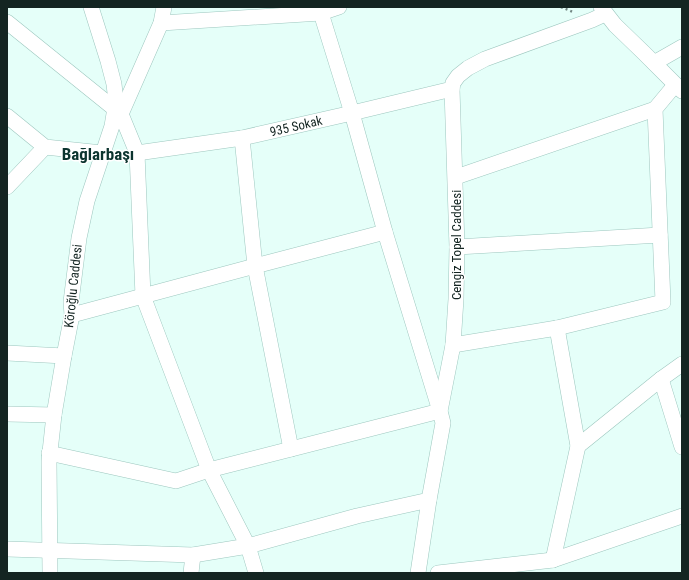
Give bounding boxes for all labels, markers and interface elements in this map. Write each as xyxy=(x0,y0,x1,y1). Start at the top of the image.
street label: 935 Sokak xyxy=(268,113,324,139)
district label: Bağlarbaşı xyxy=(62,144,134,164)
street label: Cengiz Topel Caddesi xyxy=(449,190,464,300)
street label: Köroğlu Caddesi xyxy=(61,243,85,329)

